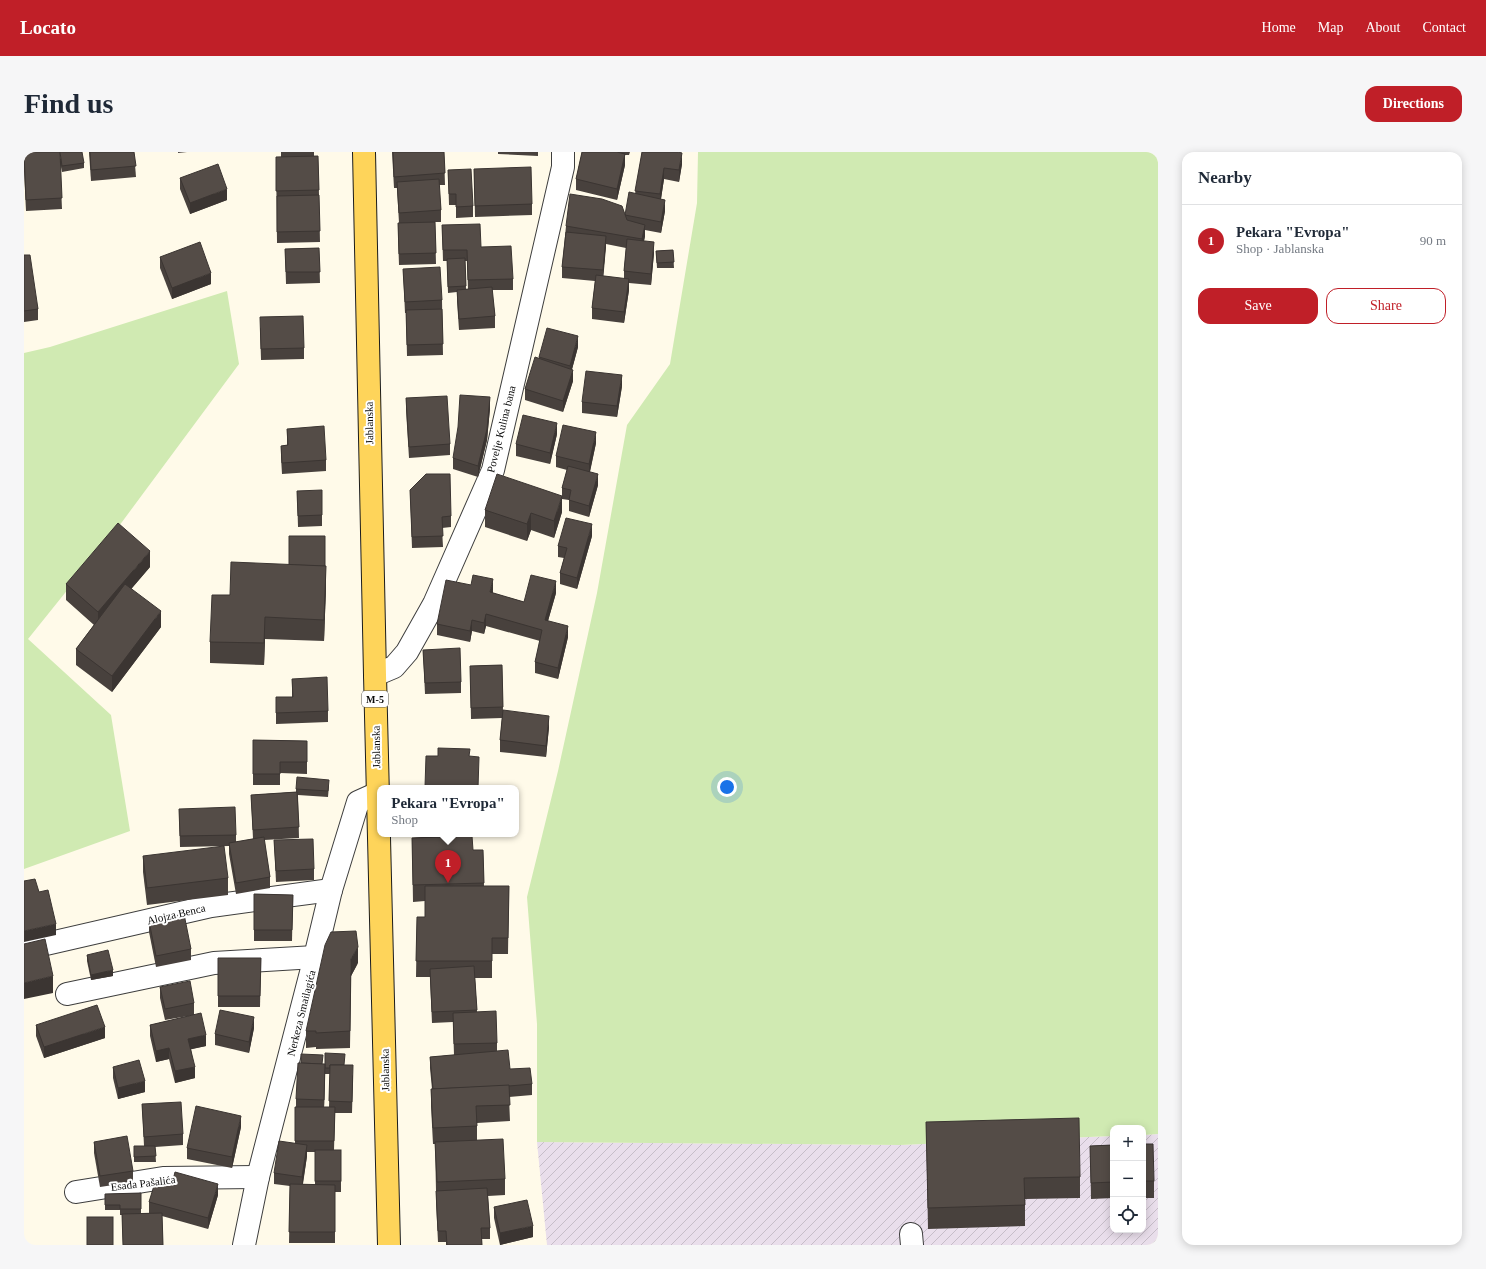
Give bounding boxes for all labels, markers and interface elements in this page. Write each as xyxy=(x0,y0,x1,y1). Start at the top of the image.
text: Locato xyxy=(20,17,76,38)
text: Home xyxy=(1262,20,1296,35)
text: Map xyxy=(1318,20,1343,35)
text: About xyxy=(1365,20,1400,35)
text: Contact xyxy=(1422,20,1466,35)
button: Directions xyxy=(1365,86,1462,122)
text: Find us xyxy=(24,88,114,119)
text: Nearby xyxy=(1198,168,1252,187)
text: Pekara "Evropa" xyxy=(1236,224,1349,240)
text: 1 xyxy=(1208,233,1214,248)
text: 90 m xyxy=(1420,233,1446,248)
text: Shop · Jablanska xyxy=(1236,241,1324,256)
button: Save xyxy=(1198,288,1318,324)
button: Share xyxy=(1326,288,1446,324)
street label: Povelje Kulina bana xyxy=(484,384,518,474)
street label: Jablanska xyxy=(363,401,375,444)
road number: M-5 xyxy=(362,691,388,707)
street label: Jablanska xyxy=(370,725,382,768)
your location xyxy=(717,777,737,797)
popup xyxy=(377,785,519,837)
text: Pekara "Evropa" xyxy=(391,795,505,811)
text: Shop xyxy=(391,812,418,827)
pin: 1 xyxy=(435,850,461,883)
street label: Alojza Benca xyxy=(146,901,206,927)
street label: Nerkeza Smailagića xyxy=(285,969,318,1057)
street label: Jablanska xyxy=(379,1048,391,1091)
map controls xyxy=(1110,1125,1146,1233)
button: + xyxy=(1110,1125,1146,1161)
button: − xyxy=(1110,1161,1146,1197)
street label: Esada Pašalića xyxy=(110,1173,176,1193)
button: locate xyxy=(1110,1197,1146,1233)

